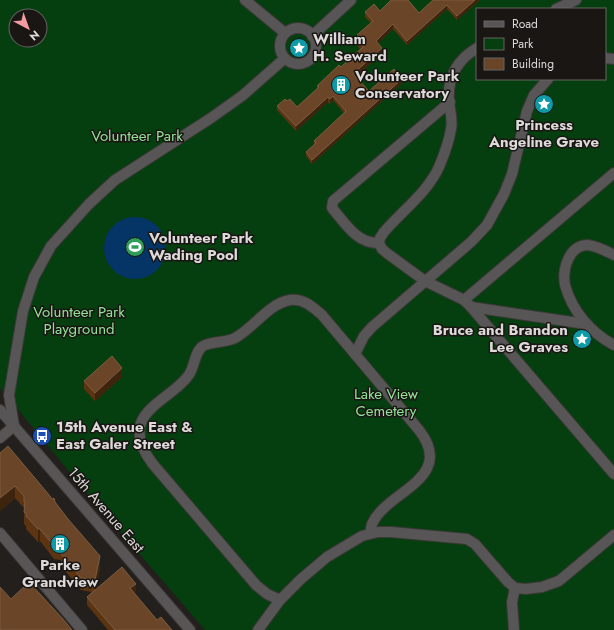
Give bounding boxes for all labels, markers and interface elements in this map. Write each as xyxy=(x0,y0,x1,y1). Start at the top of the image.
north arrow xyxy=(8,8,48,48)
legend xyxy=(476,8,606,80)
text: Road xyxy=(512,15,538,33)
text: N xyxy=(26,27,43,44)
place label: William H. Seward xyxy=(313,28,387,67)
text: Park xyxy=(512,35,534,53)
place icon: William H. Seward xyxy=(288,37,310,59)
text: Building xyxy=(512,55,554,73)
place label: Volunteer Park Conservatory xyxy=(354,65,460,104)
building icon: Volunteer Park Conservatory xyxy=(330,74,352,96)
place icon: Princess Angeline Grave xyxy=(533,93,555,115)
place label: Princess Angeline Grave xyxy=(488,114,599,153)
park label: Volunteer Park xyxy=(91,125,183,147)
place label: Volunteer Park Wading Pool xyxy=(148,227,254,266)
sports icon: Volunteer Park Wading Pool xyxy=(124,236,146,258)
park label: Volunteer Park Playground xyxy=(33,301,125,340)
place label: Bruce and Brandon Lee Graves xyxy=(433,319,568,358)
place icon: Bruce and Brandon Lee Graves xyxy=(571,328,593,350)
park label: Lake View Cemetery xyxy=(354,383,419,422)
place label: 15th Avenue East & East Galer Street xyxy=(56,416,193,455)
bus stop icon: 15th Avenue East & East Galer Street xyxy=(31,425,53,447)
street label: 15th Avenue East xyxy=(62,462,150,558)
building icon: Parke Grandview xyxy=(49,533,71,555)
place label: Parke Grandview xyxy=(22,554,99,593)

